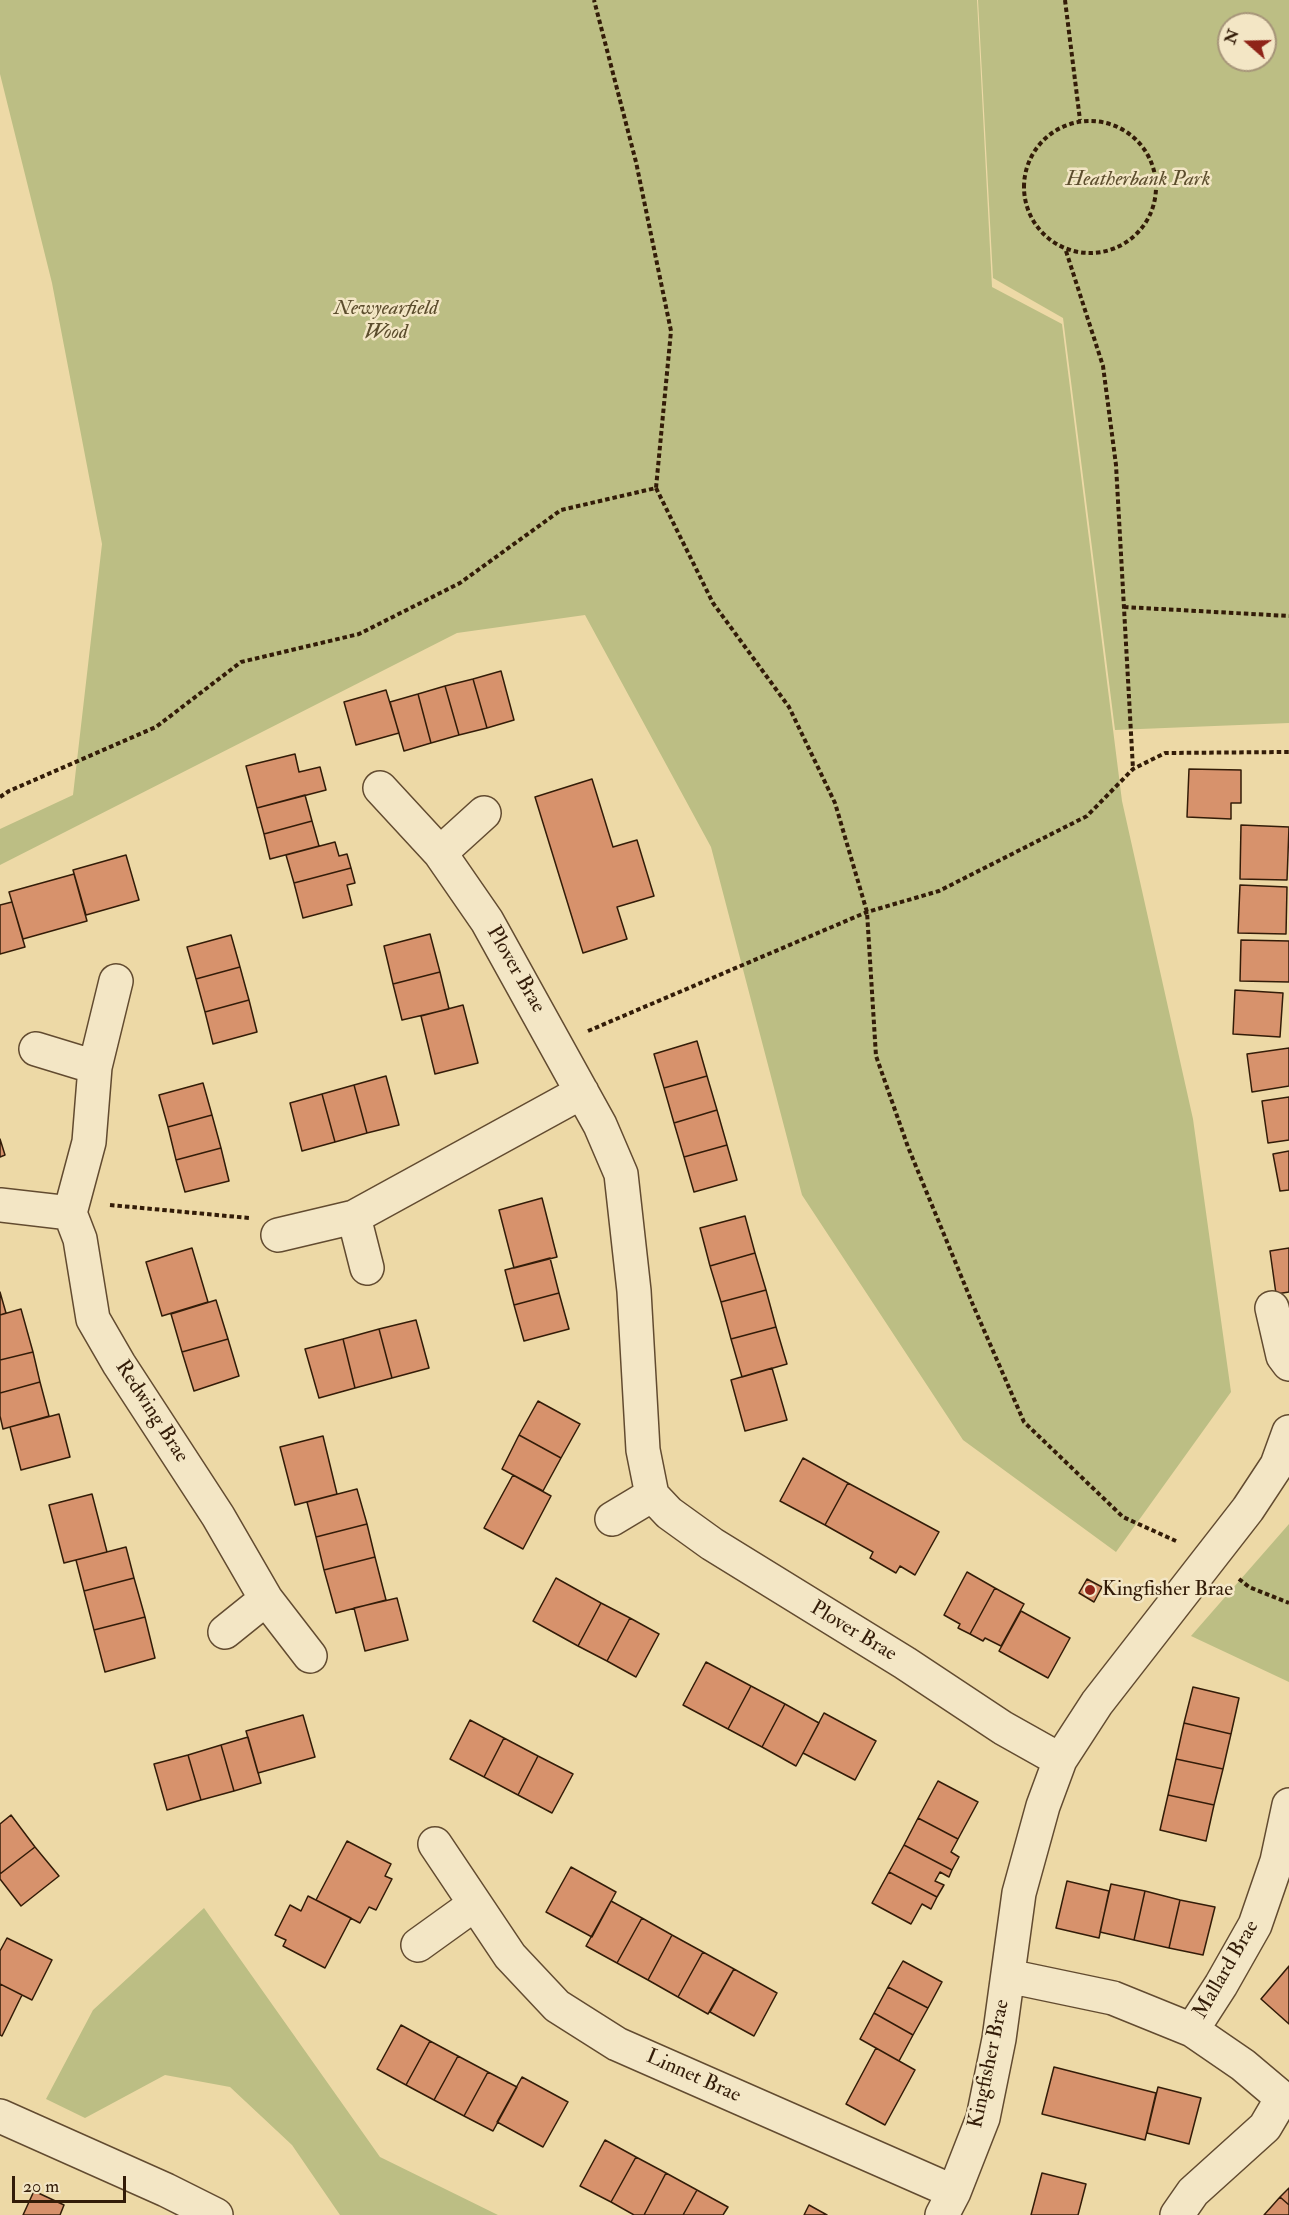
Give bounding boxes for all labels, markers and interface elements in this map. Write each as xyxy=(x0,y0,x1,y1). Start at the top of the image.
north arrow xyxy=(1217,12,1277,72)
text: N xyxy=(1220,26,1244,47)
park label: Heatherbank Park xyxy=(1066,167,1210,193)
park label: Newyearfield Wood xyxy=(334,296,438,346)
street label: Plover Brae xyxy=(480,922,550,1018)
street label: Redwing Brae xyxy=(109,1356,193,1468)
place label: Kingfisher Brae xyxy=(1102,1577,1233,1603)
marker: Kingfisher Brae xyxy=(1083,1583,1097,1597)
street label: Plover Brae xyxy=(805,1596,901,1668)
street label: Mallard Brae xyxy=(1189,1916,1265,2024)
street label: Kingfisher Brae xyxy=(964,1997,1016,2131)
street label: Linnet Brae xyxy=(642,2045,744,2109)
scale bar xyxy=(15,2164,129,2202)
text: 20 m xyxy=(23,2175,59,2198)

